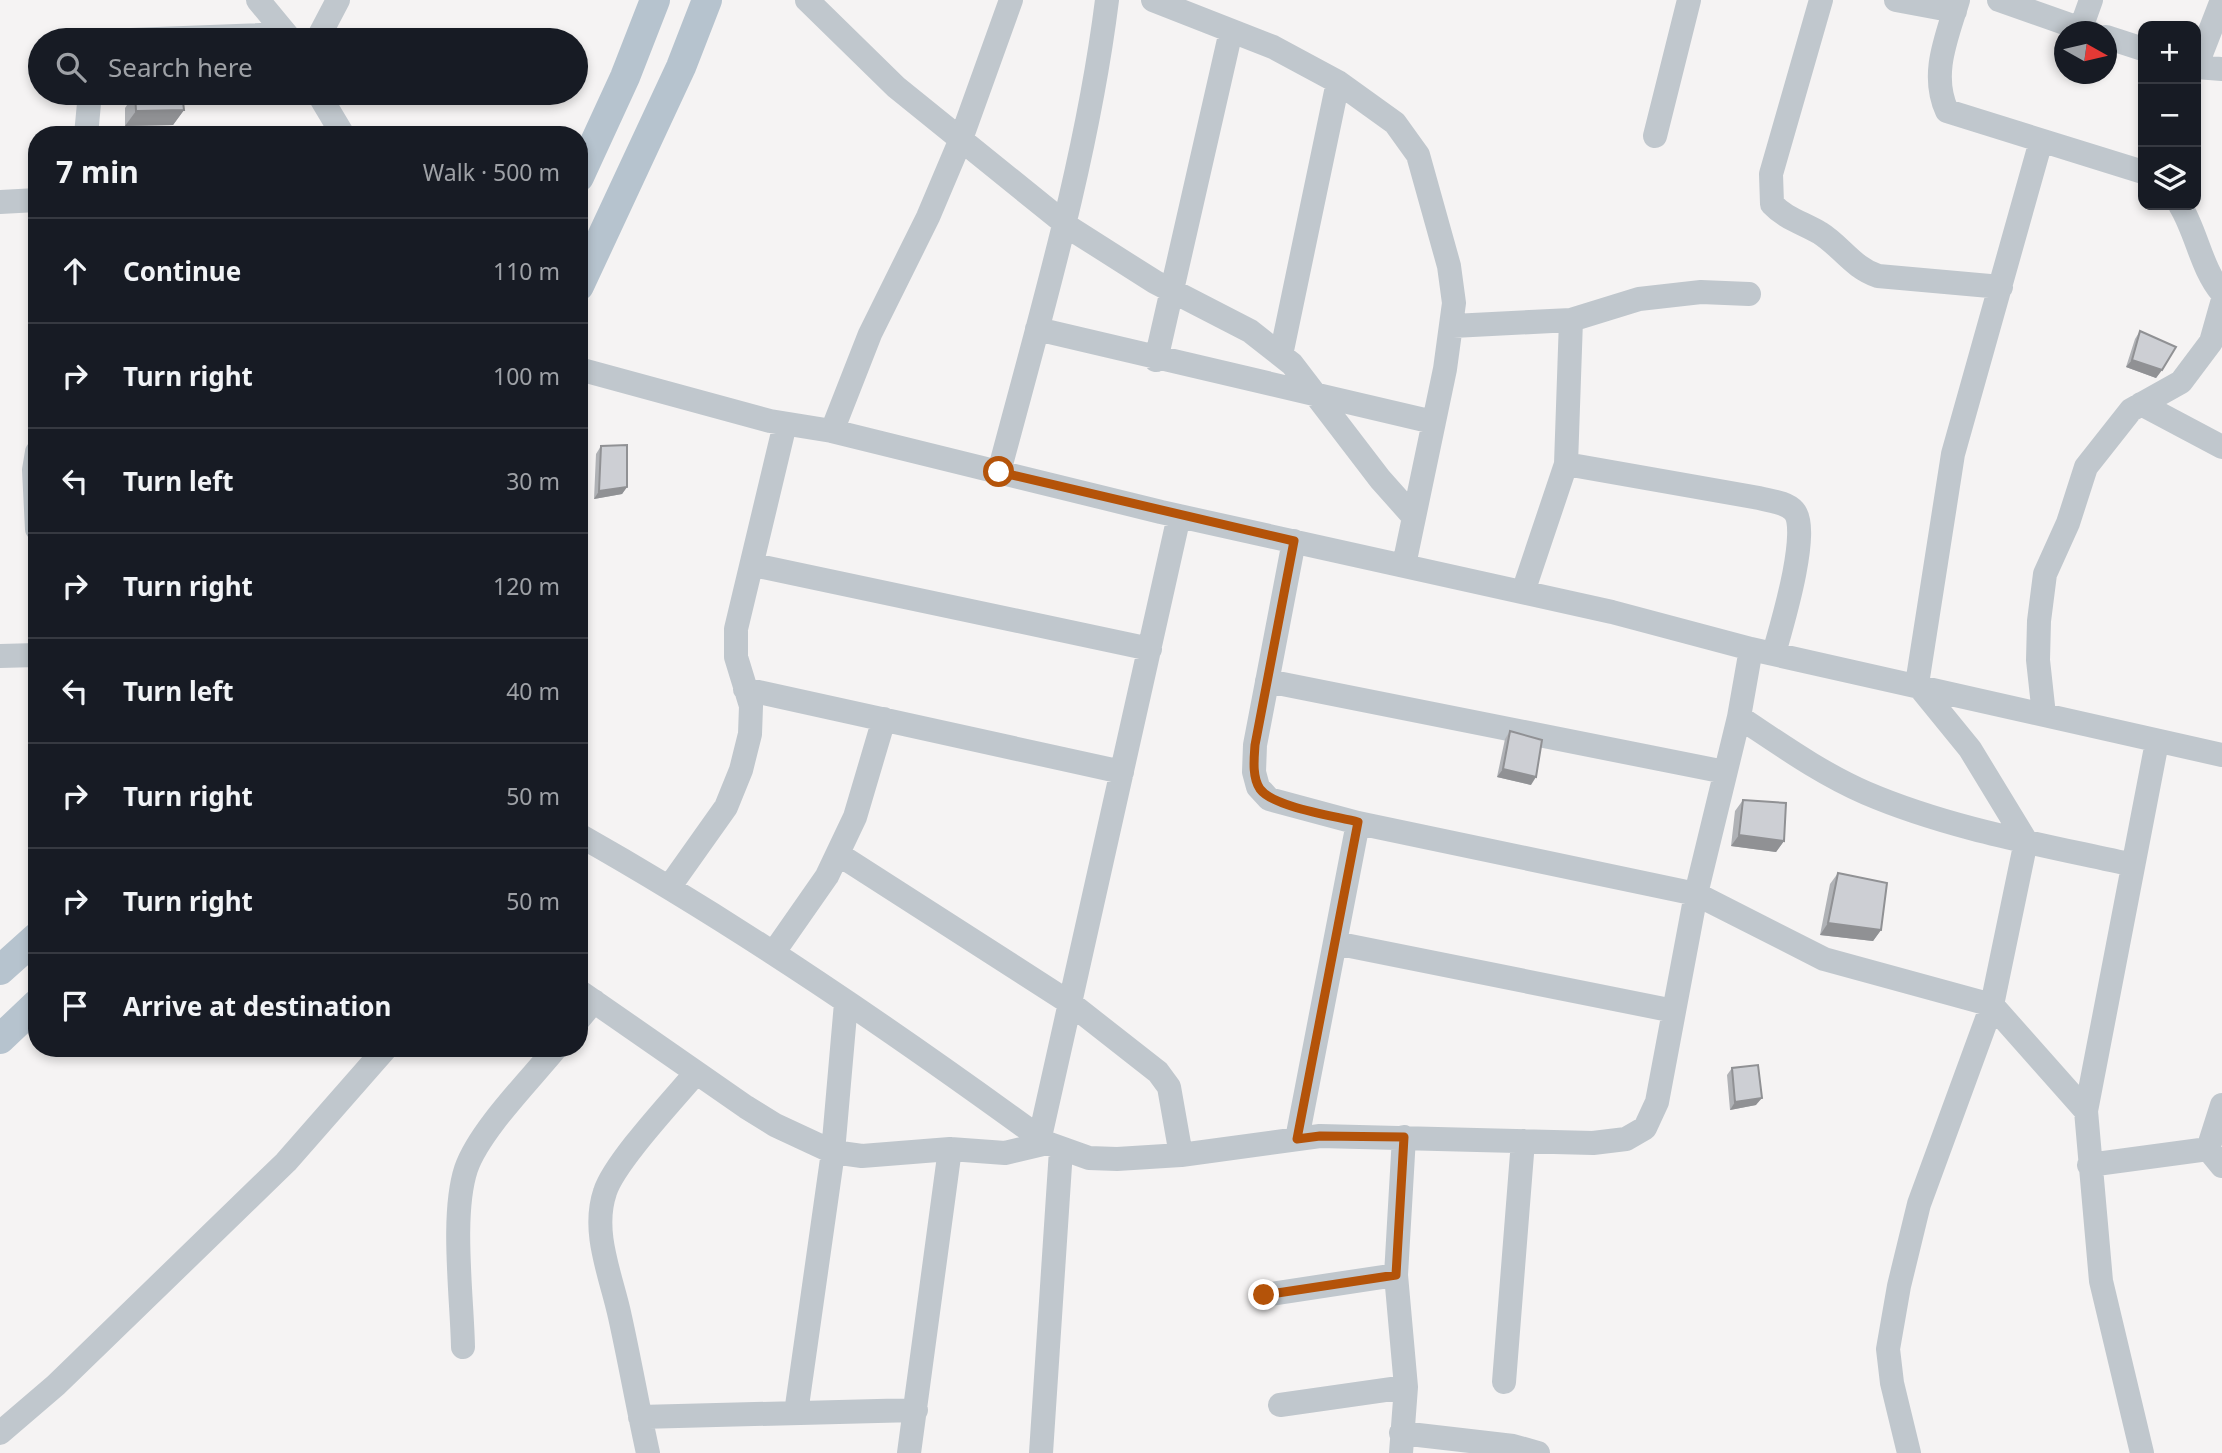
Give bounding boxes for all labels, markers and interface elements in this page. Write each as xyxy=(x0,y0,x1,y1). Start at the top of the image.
north arrow xyxy=(2054,21,2117,84)
map controls xyxy=(2138,21,2201,210)
button: + xyxy=(2138,21,2201,84)
search box xyxy=(28,28,588,105)
icon: search xyxy=(52,48,90,86)
text: Search here xyxy=(108,49,253,85)
button: − xyxy=(2138,84,2201,147)
button: layers xyxy=(2138,147,2201,210)
text: 7 min xyxy=(56,151,139,192)
text: Walk · 500 m xyxy=(423,156,560,188)
icon: ahead xyxy=(56,252,94,290)
text: Continue xyxy=(123,253,241,289)
text: 110 m xyxy=(493,255,560,287)
icon: right xyxy=(56,357,94,395)
text: Turn right xyxy=(123,358,253,394)
text: 100 m xyxy=(493,360,560,392)
route start xyxy=(983,456,1014,487)
icon: left xyxy=(56,462,94,500)
text: Turn left xyxy=(123,463,234,499)
text: 30 m xyxy=(506,465,560,497)
icon: right xyxy=(56,567,94,605)
text: Turn right xyxy=(123,568,253,604)
text: 120 m xyxy=(493,570,560,602)
icon: left xyxy=(56,672,94,710)
text: Turn left xyxy=(123,673,234,709)
text: 40 m xyxy=(506,675,560,707)
icon: right xyxy=(56,777,94,815)
text: Turn right xyxy=(123,778,253,814)
text: 50 m xyxy=(506,780,560,812)
icon: right xyxy=(56,882,94,920)
text: Turn right xyxy=(123,883,253,919)
text: 50 m xyxy=(506,885,560,917)
icon: arrive xyxy=(56,987,94,1025)
text: Arrive at destination xyxy=(123,988,392,1024)
route end xyxy=(1248,1279,1279,1310)

